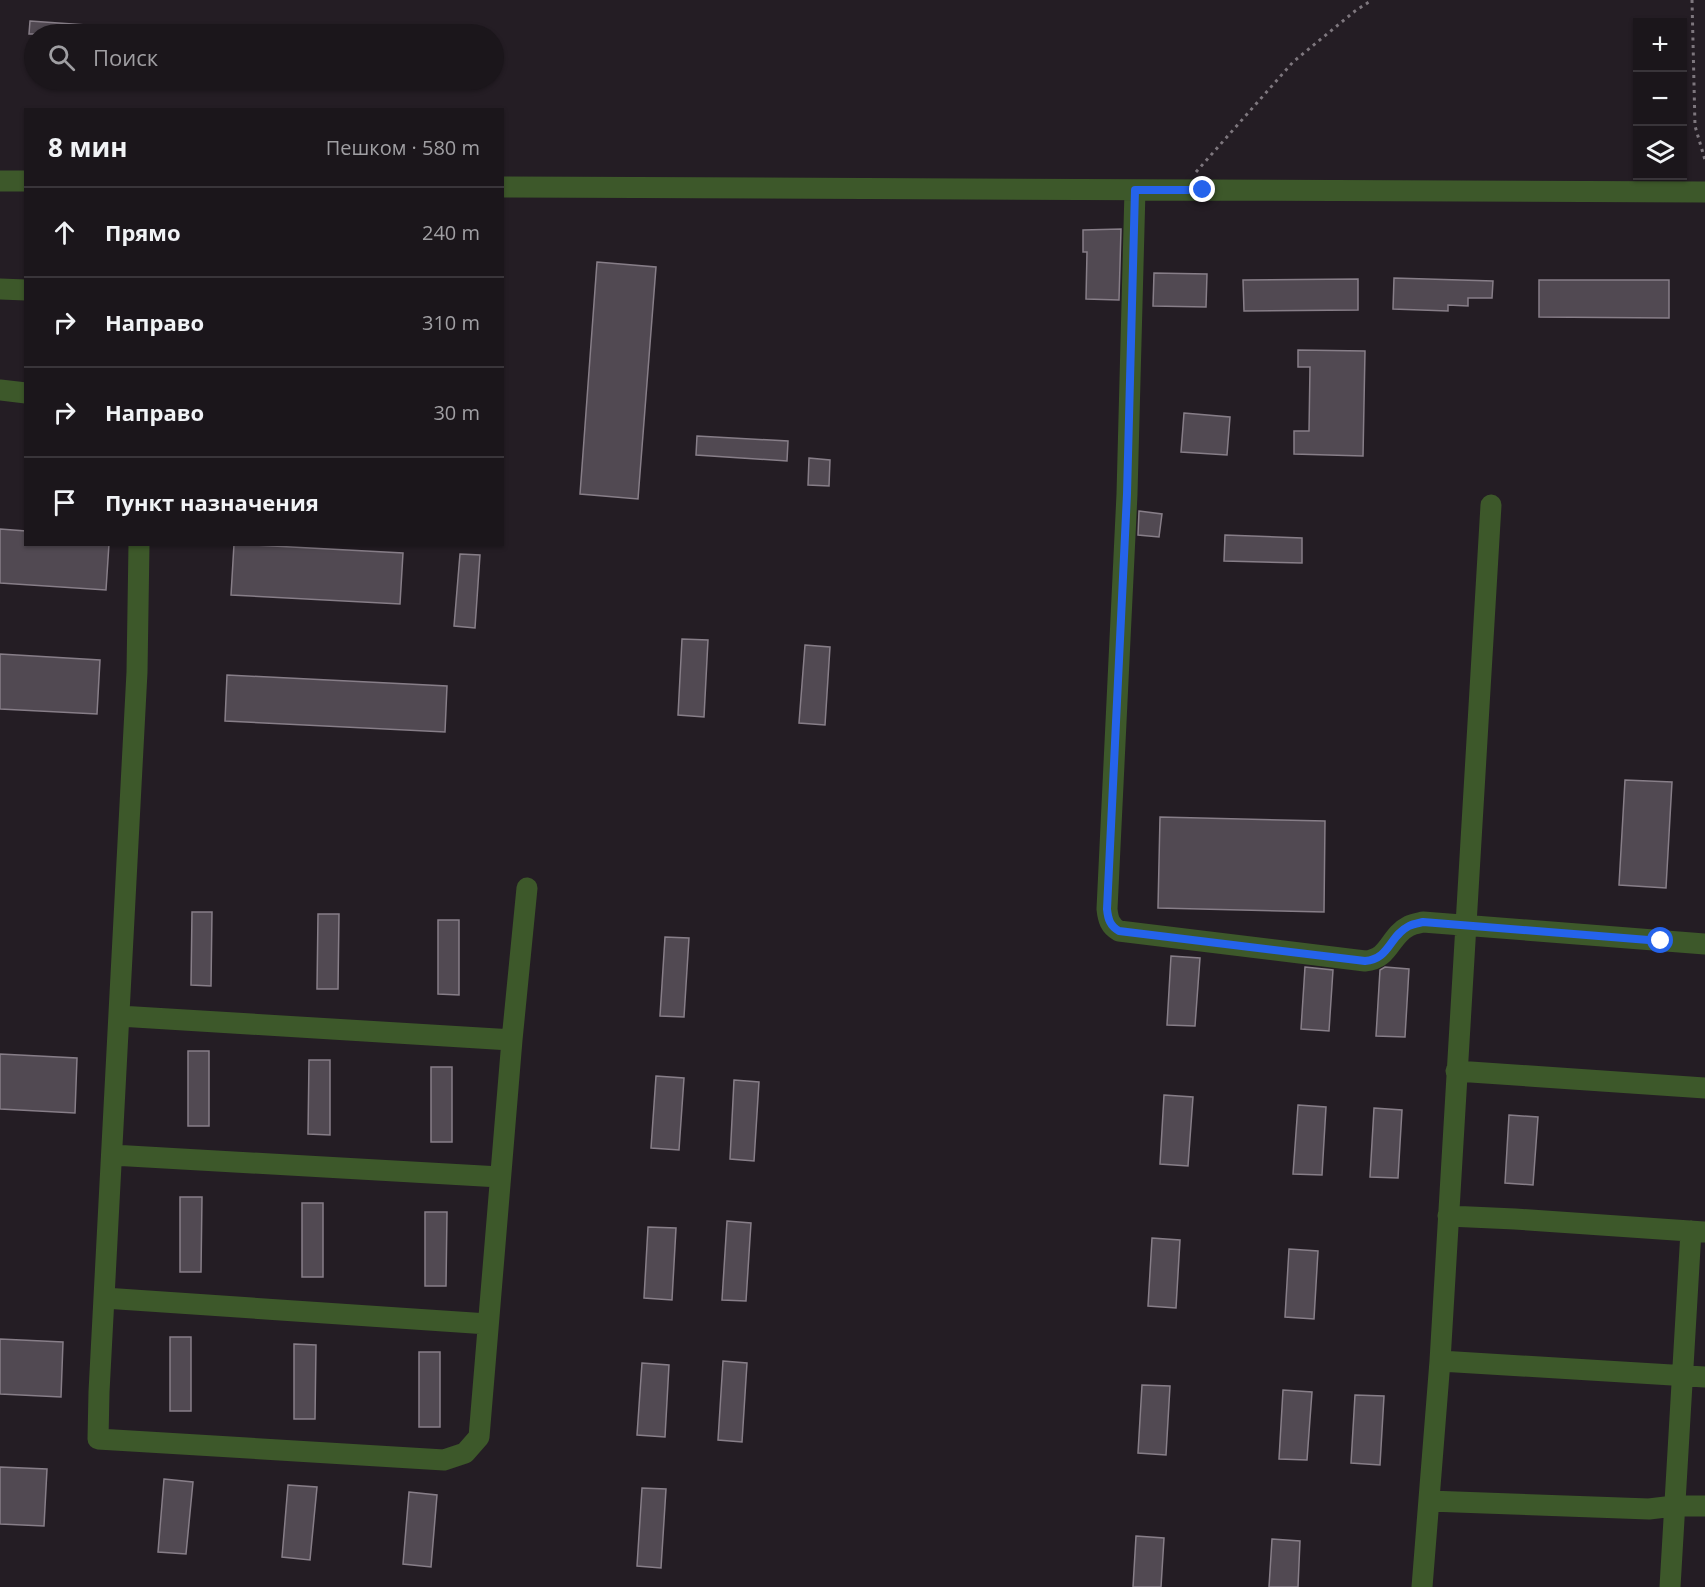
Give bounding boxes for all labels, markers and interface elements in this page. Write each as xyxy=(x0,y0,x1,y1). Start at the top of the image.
map controls xyxy=(1633,18,1687,180)
button: + xyxy=(1633,18,1687,72)
search box xyxy=(24,24,504,90)
icon: search xyxy=(45,41,78,74)
text: Поиск xyxy=(93,42,158,72)
button: − xyxy=(1633,72,1687,126)
button: layers xyxy=(1633,126,1687,180)
text: 8 мин xyxy=(48,129,128,165)
text: Пешком · 580 m xyxy=(326,134,480,161)
route end xyxy=(1189,176,1215,202)
icon: ahead xyxy=(48,216,81,249)
text: Прямо xyxy=(105,217,181,247)
text: 240 m xyxy=(422,219,480,246)
icon: right xyxy=(48,306,81,339)
text: Направо xyxy=(105,307,204,337)
text: 310 m xyxy=(422,309,480,336)
icon: right xyxy=(48,396,81,429)
text: Направо xyxy=(105,397,204,427)
text: 30 m xyxy=(433,399,480,426)
icon: arrive xyxy=(48,486,81,519)
text: Пункт назначения xyxy=(105,487,319,517)
route start xyxy=(1647,927,1673,953)

